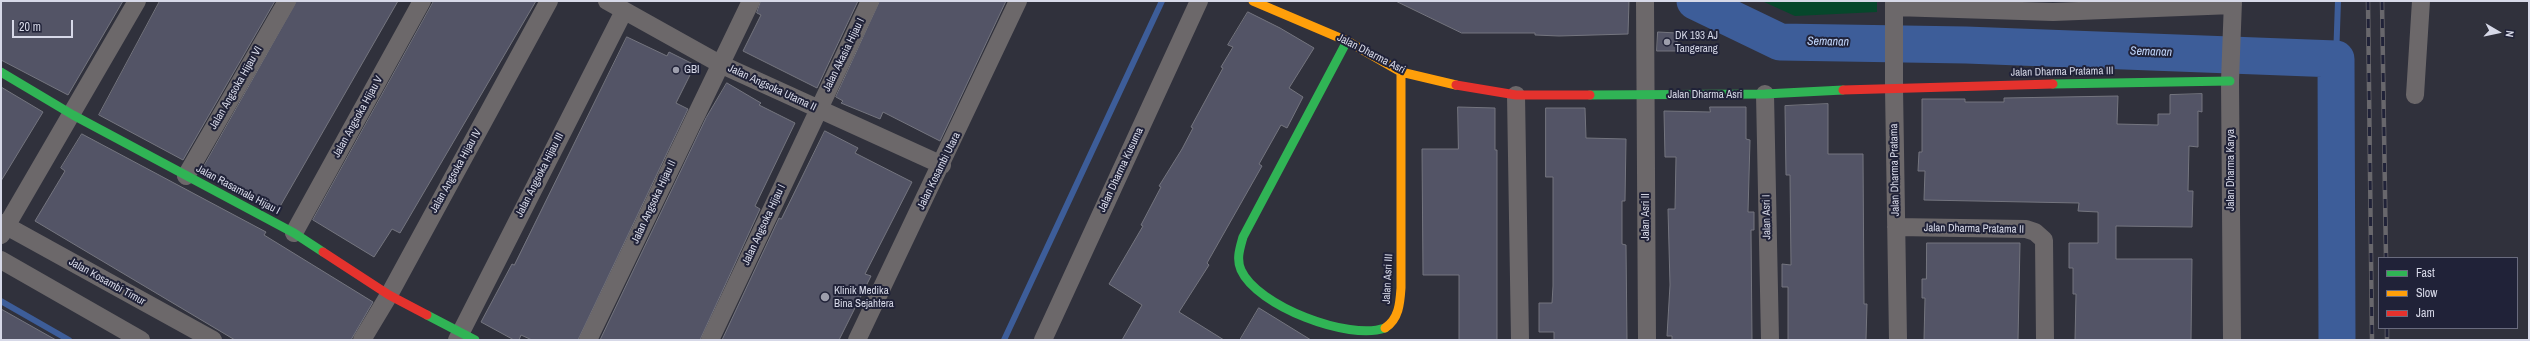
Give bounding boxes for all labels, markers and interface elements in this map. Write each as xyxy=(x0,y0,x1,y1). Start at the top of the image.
scale bar xyxy=(14,12,75,38)
north arrow xyxy=(2478,12,2518,52)
street label: Jalan Akasia Hijau I xyxy=(820,16,868,94)
text: 20 m xyxy=(19,19,41,35)
place label: DK 193 AJ Tangerang xyxy=(1675,29,1718,55)
text: N xyxy=(2502,30,2517,38)
street label: Jalan Dharma Asri xyxy=(1335,31,1407,77)
water label: Semanan xyxy=(1807,34,1849,50)
marker: DK 193 AJ Tangerang xyxy=(1662,37,1672,47)
street label: Jalan Angsoka Hijau VI xyxy=(207,44,265,132)
water label: Semanan xyxy=(2130,44,2172,60)
street label: Jalan Angsoka Utama II xyxy=(726,62,818,114)
place label: GBI xyxy=(684,63,700,77)
marker: GBI xyxy=(671,65,681,75)
street label: Jalan Dharma Pratama III xyxy=(2011,65,2113,79)
street label: Jalan Angsoka Hijau V xyxy=(330,74,386,160)
street label: Jalan Dharma Asri xyxy=(1668,88,1742,102)
street label: Jalan Dharma Pratama xyxy=(1888,124,1902,216)
street label: Jalan Dharma Kusuma xyxy=(1096,126,1146,214)
street label: Jalan Angsoka Hijau IV xyxy=(427,127,485,215)
street label: Jalan Dharma Karya xyxy=(2224,129,2238,211)
street label: Jalan Kosambi Utara xyxy=(915,130,963,212)
street label: Jalan Angsoka Hijau III xyxy=(513,131,567,219)
street label: Jalan Angsoka Hijau II xyxy=(629,158,679,246)
street label: Jalan Rasamala Hijau I xyxy=(194,162,282,218)
street label: Jalan Angsoka Hijau I xyxy=(739,182,789,268)
street label: Jalan Asri II xyxy=(1639,193,1653,241)
street label: Jalan Asri I xyxy=(1760,194,1774,240)
street label: Jalan Dharma Pratama II xyxy=(1924,222,2024,236)
street label: Jalan Asri III xyxy=(1380,254,1396,304)
street label: Jalan Kosambi Timur xyxy=(66,255,148,309)
legend xyxy=(2378,257,2518,329)
text: Fast xyxy=(2416,265,2435,281)
place label: Klinik Medika Bina Sejahtera xyxy=(834,284,894,310)
text: Slow xyxy=(2416,285,2437,301)
marker: Klinik Medika Bina Sejahtera xyxy=(819,291,831,303)
text: Jam xyxy=(2416,305,2435,321)

